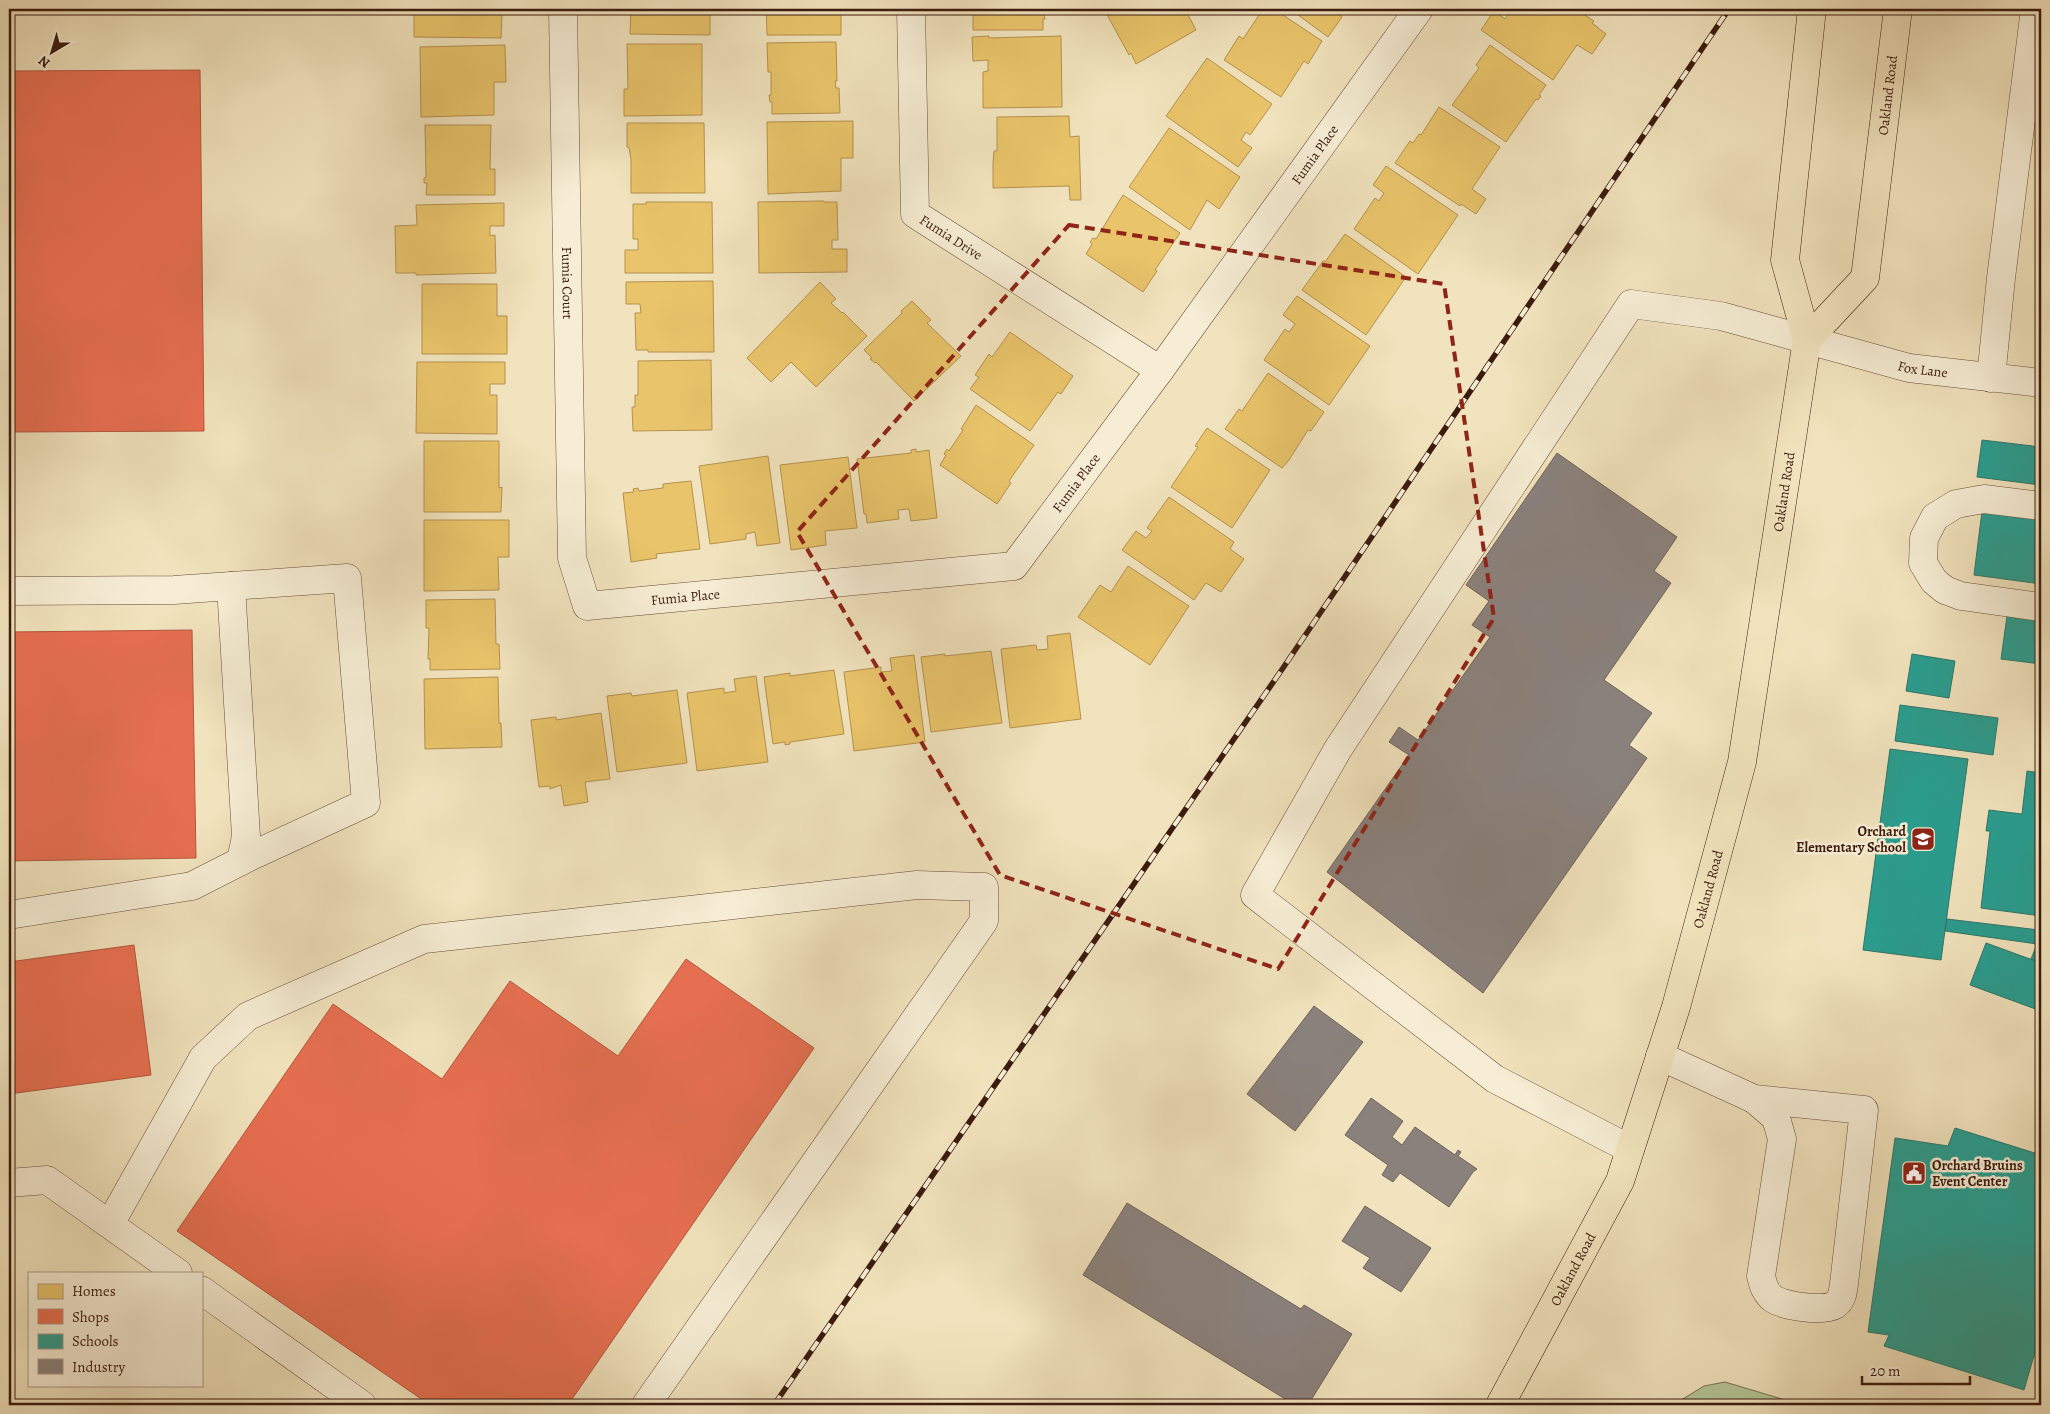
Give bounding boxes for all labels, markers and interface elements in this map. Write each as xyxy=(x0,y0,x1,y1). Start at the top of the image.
north arrow xyxy=(28,28,78,78)
text: N xyxy=(34,51,54,72)
street label: Oakland Road xyxy=(1873,54,1902,136)
street label: Fumia Place xyxy=(1287,121,1343,188)
street label: Fumia Drive xyxy=(916,210,986,264)
street label: Fumia Court xyxy=(557,246,578,320)
street label: Fox Lane xyxy=(1896,356,1949,382)
street label: Fumia Place xyxy=(1048,449,1104,516)
street label: Oakland Road xyxy=(1768,450,1799,533)
street label: Fumia Place xyxy=(650,584,721,609)
place label: Orchard Elementary School xyxy=(1796,822,1906,857)
school or university icon: Orchard Elementary School xyxy=(1910,826,1936,852)
street label: Oakland Road xyxy=(1688,847,1728,930)
place label: Orchard Bruins Event Center xyxy=(1932,1156,2023,1191)
public building icon: Orchard Bruins Event Center xyxy=(1901,1160,1927,1186)
street label: Oakland Road xyxy=(1545,1229,1600,1309)
legend xyxy=(28,1272,202,1386)
text: Homes xyxy=(72,1281,116,1301)
text: Shops xyxy=(72,1307,109,1327)
text: Schools xyxy=(72,1331,119,1351)
scale bar xyxy=(1862,1354,1970,1386)
text: Industry xyxy=(72,1357,126,1377)
text: 20 m xyxy=(1870,1361,1901,1381)

